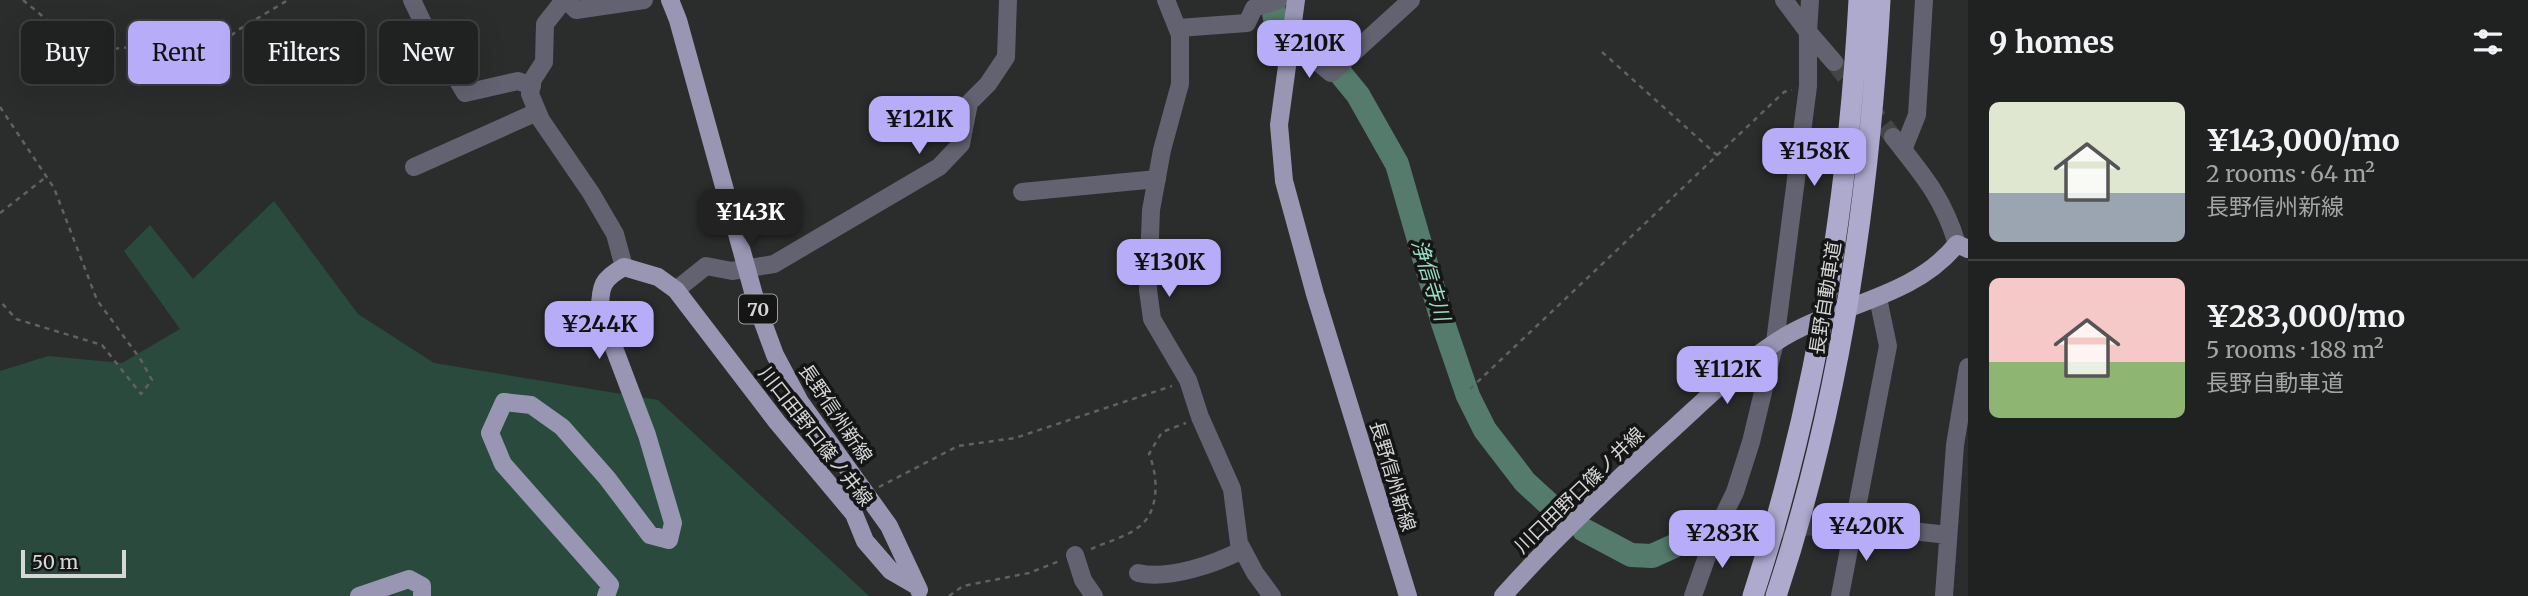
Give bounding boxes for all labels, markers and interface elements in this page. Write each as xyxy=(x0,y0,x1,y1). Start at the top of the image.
pin: ¥210K xyxy=(1260,20,1358,80)
chip: Buy xyxy=(21,21,114,84)
chip: Rent xyxy=(128,21,230,84)
chip: Filters xyxy=(244,21,365,84)
chip: New xyxy=(379,21,478,84)
text: 9 homes xyxy=(1989,23,2115,61)
icon: filters xyxy=(2469,23,2507,61)
text: ¥210K xyxy=(1273,28,1345,57)
pin: ¥121K xyxy=(870,96,968,156)
text: ¥121K xyxy=(885,104,953,133)
text: ¥143,000/mo xyxy=(2206,121,2400,159)
pin: ¥158K xyxy=(1765,128,1863,188)
icon: home xyxy=(2045,130,2129,214)
text: ¥158K xyxy=(1778,136,1850,165)
text: 2 rooms · 64 m² xyxy=(2206,159,2375,188)
pin: ¥143K xyxy=(701,190,799,249)
text: 長野信州新線 xyxy=(2206,192,2344,221)
text: ¥143K xyxy=(715,197,785,226)
water label: 浄信寺川 xyxy=(1406,236,1457,326)
pin: ¥130K xyxy=(1120,240,1218,299)
street label: 長野自動車道 xyxy=(1804,240,1846,356)
text: ¥130K xyxy=(1133,247,1205,276)
road number: 70 xyxy=(739,295,777,324)
text: ¥283,000/mo xyxy=(2206,297,2405,335)
pin: ¥244K xyxy=(550,302,648,361)
icon: home xyxy=(2045,306,2129,390)
text: ¥244K xyxy=(561,309,637,338)
text: 5 rooms · 188 m² xyxy=(2206,335,2384,364)
pin: ¥112K xyxy=(1678,346,1776,406)
text: ¥112K xyxy=(1693,354,1761,383)
street label: 長野信州新線 xyxy=(794,359,878,467)
street label: 川口田野口篠ノ井線 xyxy=(754,361,878,511)
text: 長野自動車道 xyxy=(2206,368,2344,397)
street label: 長野信州新線 xyxy=(1365,418,1421,534)
street label: 川口田野口篠ノ井線 xyxy=(1509,422,1649,558)
pin: ¥420K xyxy=(1817,504,1915,563)
pin: ¥283K xyxy=(1673,510,1771,570)
text: ¥420K xyxy=(1828,511,1904,540)
text: ¥283K xyxy=(1685,518,1759,547)
scale bar xyxy=(21,547,126,579)
text: 50 m xyxy=(32,550,78,574)

